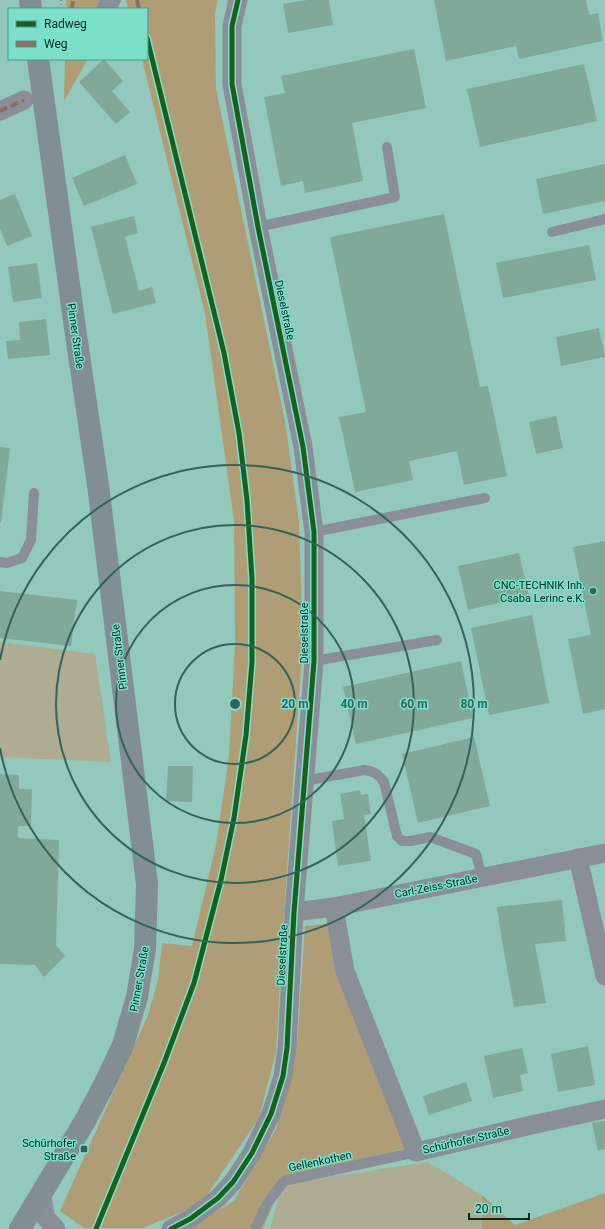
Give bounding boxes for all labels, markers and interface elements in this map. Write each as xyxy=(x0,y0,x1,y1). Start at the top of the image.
legend xyxy=(8,8,148,60)
text: Radweg xyxy=(44,17,87,31)
text: Weg xyxy=(44,37,68,51)
street label: Dieselstraße xyxy=(272,279,297,341)
street label: Pinner Straße xyxy=(64,302,87,370)
place label: CNC-TECHNIK Inh. Csaba Lerinc e.K. xyxy=(493,579,585,605)
marker: CNC-TECHNIK Inh. Csaba Lerinc e.K. xyxy=(588,586,598,596)
street label: Dieselstraße xyxy=(298,602,311,664)
street label: Pinner Straße xyxy=(109,623,130,691)
centre of rings xyxy=(228,697,242,711)
text: 20 m xyxy=(281,697,309,711)
text: 40 m xyxy=(340,697,368,711)
text: 60 m xyxy=(400,697,428,711)
text: 80 m xyxy=(460,697,488,711)
street label: Carl-Zeiss-Straße xyxy=(394,872,479,901)
street label: Dieselstraße xyxy=(274,924,291,986)
street label: Pinner Straße xyxy=(127,945,152,1013)
street label: Schürhofer Straße xyxy=(422,1124,511,1157)
place label: Schürhofer Straße xyxy=(22,1137,76,1163)
marker: Schürhofer Straße xyxy=(79,1144,89,1154)
street label: Gellenkothen xyxy=(287,1148,353,1175)
scale bar xyxy=(469,1195,529,1221)
text: 20 m xyxy=(475,1202,502,1216)

